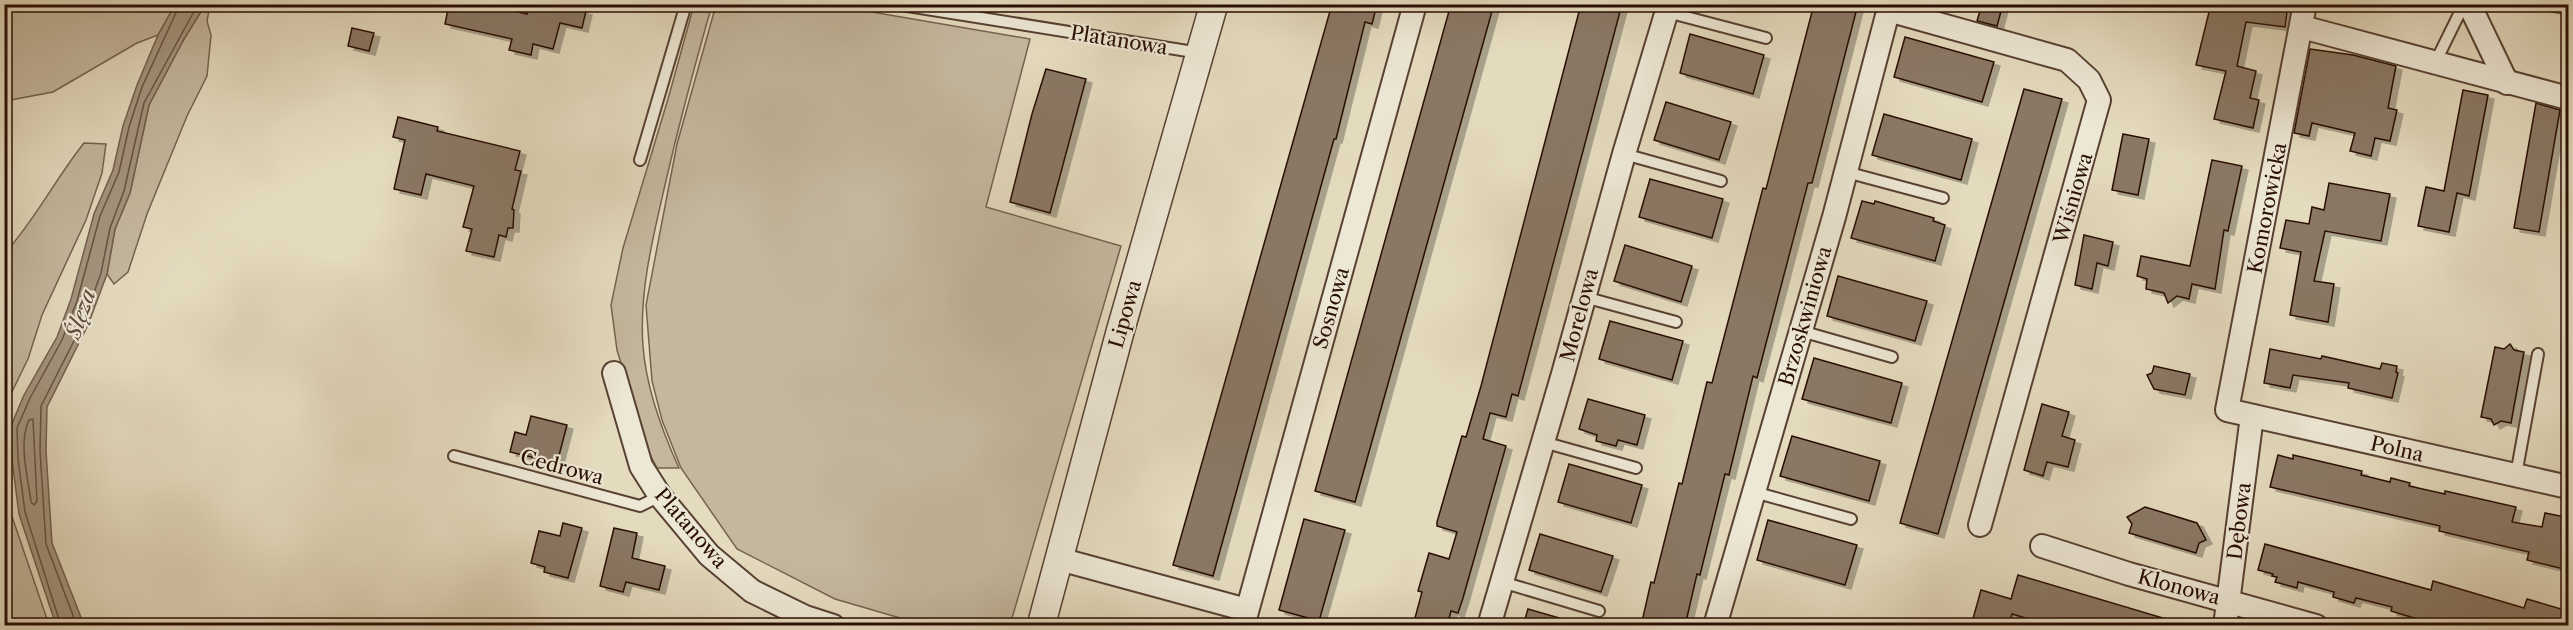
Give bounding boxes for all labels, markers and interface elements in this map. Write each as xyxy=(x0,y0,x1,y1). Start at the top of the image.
street label: Platanowa xyxy=(1069,20,1170,60)
street label: Komorowicka xyxy=(2243,140,2292,275)
street label: Wiśniowa xyxy=(2048,149,2098,247)
street label: Brzoskwiniowa xyxy=(1774,243,1837,389)
street label: Sosnowa xyxy=(1308,264,1354,352)
street label: Morelowa xyxy=(1555,265,1603,364)
street label: Lipowa xyxy=(1104,277,1146,351)
water label: Ślęza xyxy=(60,285,101,344)
street label: Polna xyxy=(2368,431,2426,467)
street label: Cedrowa xyxy=(518,444,607,490)
street label: Dębowa xyxy=(2222,481,2256,561)
street label: Platanowa xyxy=(650,483,733,573)
street label: Klonowa xyxy=(2135,564,2223,610)

